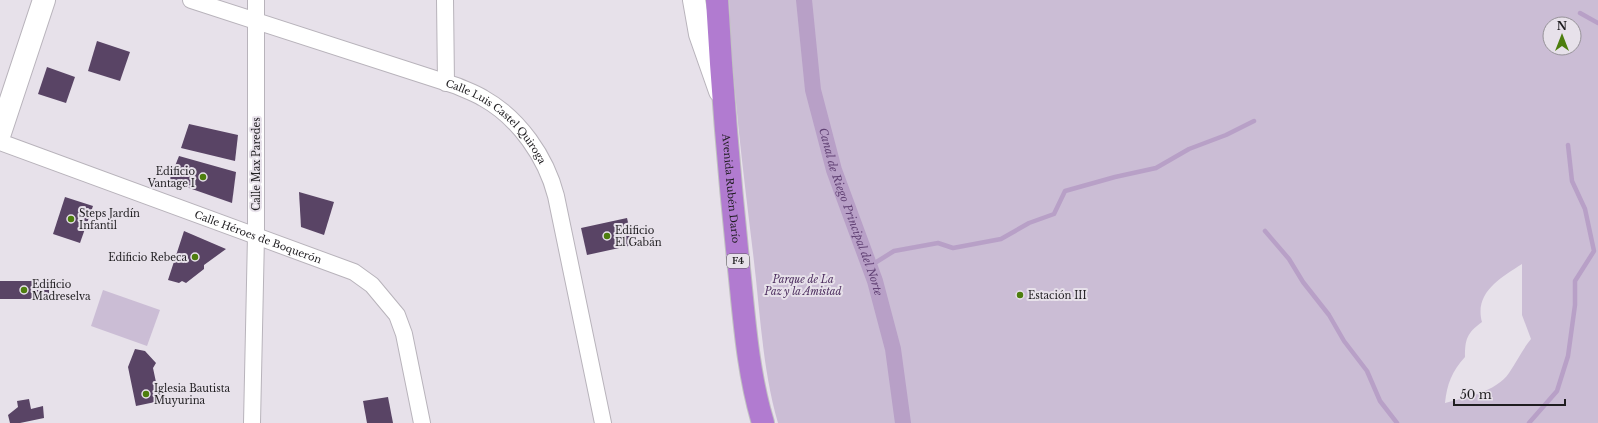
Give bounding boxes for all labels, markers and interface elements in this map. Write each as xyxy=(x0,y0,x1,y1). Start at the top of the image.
north arrow xyxy=(1542,16,1582,56)
text: N xyxy=(1557,19,1568,33)
street label: Calle Luis Castel Quiroga xyxy=(444,77,549,166)
street label: Calle Max Paredes xyxy=(250,117,263,211)
water label: Canal de Riego Principal del Norte xyxy=(816,126,886,297)
street label: Avenida Rubén Darío xyxy=(719,132,742,244)
place label: Edificio Vantage I xyxy=(147,165,195,190)
marker: Edificio Vantage I xyxy=(198,172,208,182)
place label: Steps Jardín Infantil xyxy=(79,207,140,232)
street label: Calle Héroes de Boquerón xyxy=(193,208,323,267)
marker: Steps Jardín Infantil xyxy=(66,214,76,224)
place label: Edificio El Gabán xyxy=(615,224,662,249)
marker: Edificio El Gabán xyxy=(602,231,612,241)
place label: Edificio Rebeca xyxy=(108,251,187,264)
marker: Edificio Rebeca xyxy=(190,252,200,262)
road number: F4 xyxy=(727,254,749,268)
park label: Parque de La Paz y la Amistad xyxy=(764,273,841,298)
place label: Edificio Madreselva xyxy=(32,278,91,303)
marker: Edificio Madreselva xyxy=(19,285,29,295)
place label: Estación III xyxy=(1028,289,1087,302)
marker: Estación III xyxy=(1015,290,1025,300)
scale bar xyxy=(1454,381,1565,407)
place label: Iglesia Bautista Muyurina xyxy=(154,382,231,407)
text: 50 m xyxy=(1460,387,1492,402)
marker: Iglesia Bautista Muyurina xyxy=(141,389,151,399)

